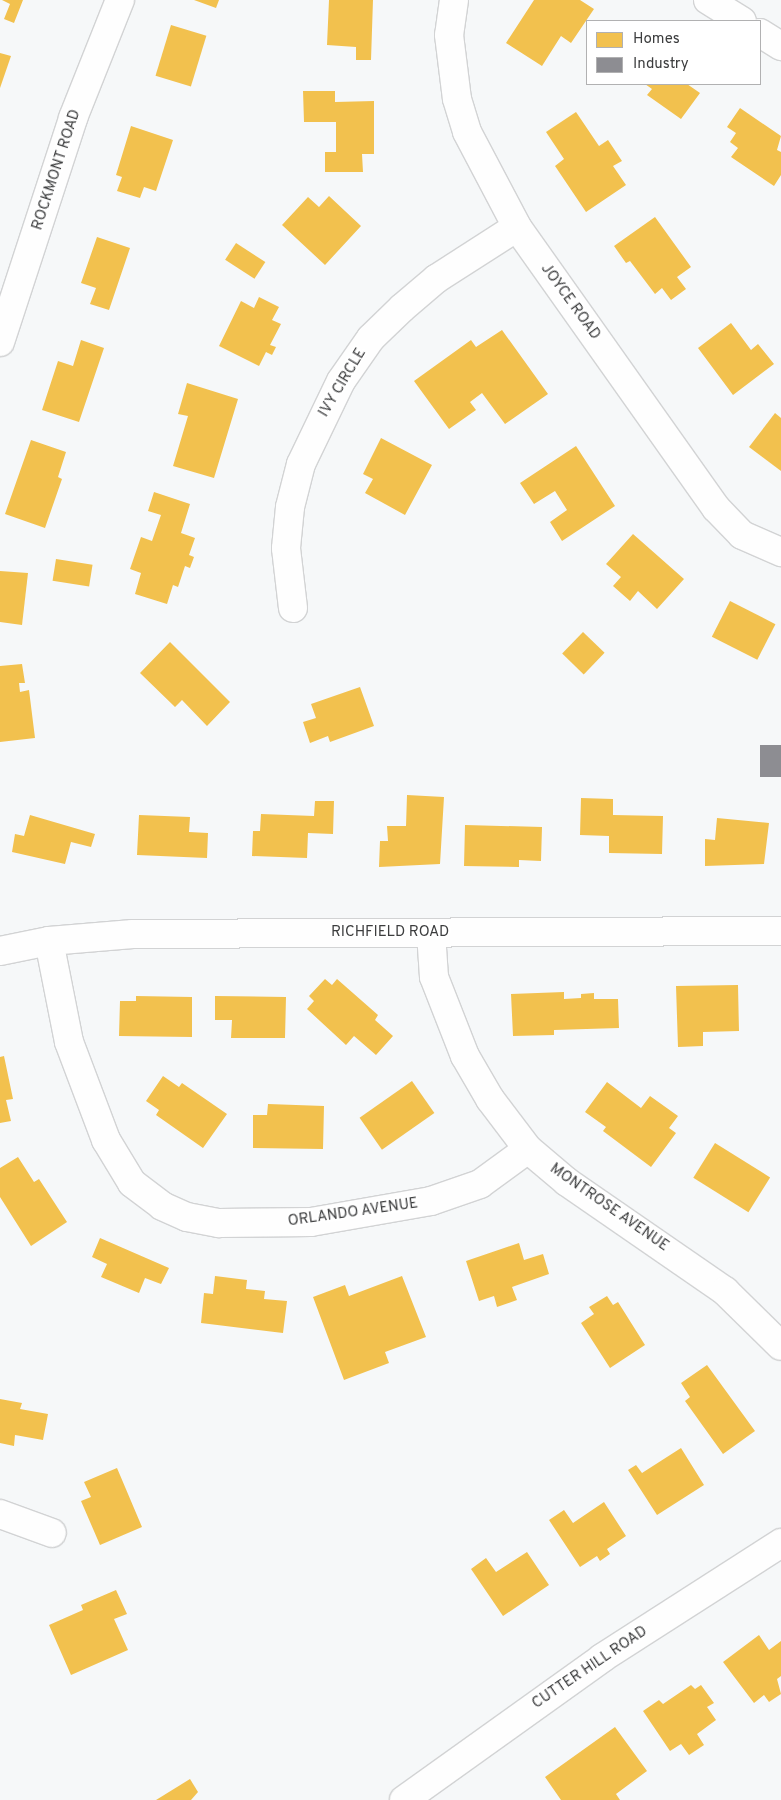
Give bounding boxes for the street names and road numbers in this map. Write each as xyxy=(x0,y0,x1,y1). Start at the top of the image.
street label: ROCKMONT ROAD xyxy=(29,107,85,233)
street label: JOYCE ROAD xyxy=(536,260,604,344)
street label: IVY CIRCLE xyxy=(315,345,371,421)
street label: RICHFIELD ROAD xyxy=(331,924,449,942)
street label: MONTROSE AVENUE xyxy=(546,1160,672,1256)
street label: ORLANDO AVENUE xyxy=(286,1195,420,1231)
street label: CUTTER HILL ROAD xyxy=(529,1623,651,1713)

